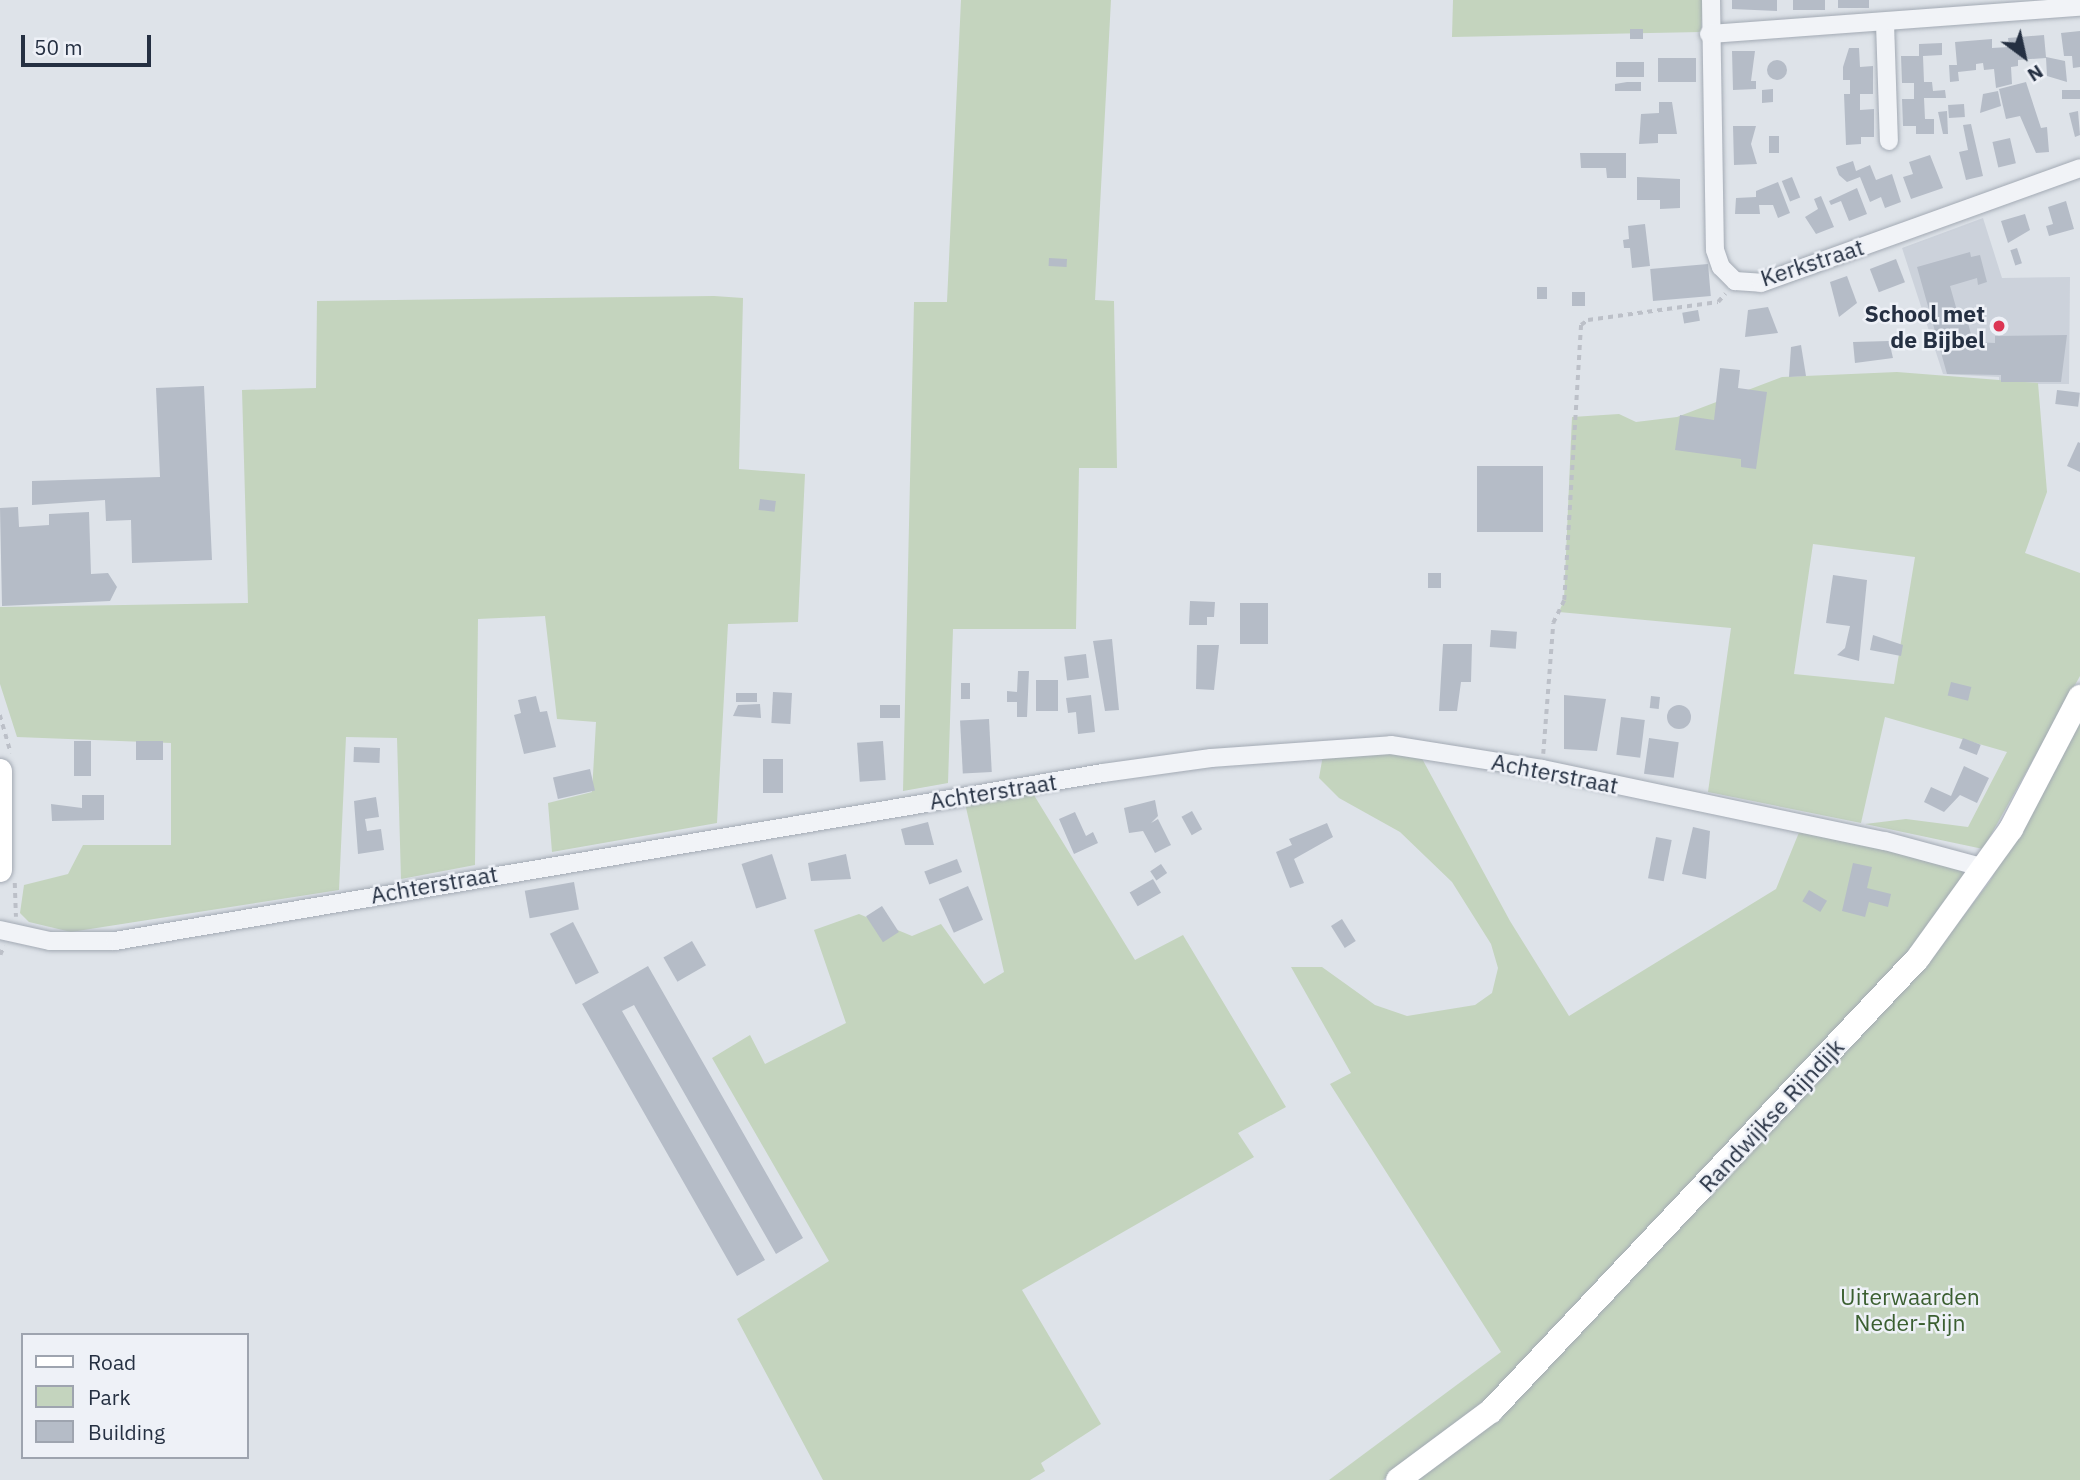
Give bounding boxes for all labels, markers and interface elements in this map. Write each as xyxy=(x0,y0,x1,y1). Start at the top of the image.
scale bar xyxy=(24,21,154,65)
north arrow xyxy=(1989,21,2059,91)
text: 50 m xyxy=(34,33,83,61)
text: N xyxy=(2023,60,2048,87)
street label: Kerkstraat xyxy=(1757,232,1867,292)
place label: School met de Bijbel xyxy=(1864,299,1985,353)
marker: School met de Bijbel xyxy=(1991,318,2007,334)
street label: Achterstraat xyxy=(1489,747,1621,799)
street label: Achterstraat xyxy=(927,767,1059,815)
street label: Achterstraat xyxy=(368,859,500,909)
street label: Randwijkse Rijndijk xyxy=(1693,1033,1849,1197)
park label: Uiterwaarden Neder-Rijn xyxy=(1840,1282,1980,1336)
legend xyxy=(21,1333,248,1459)
text: Road xyxy=(88,1348,136,1376)
text: Park xyxy=(88,1383,131,1411)
text: Building xyxy=(88,1418,165,1446)

